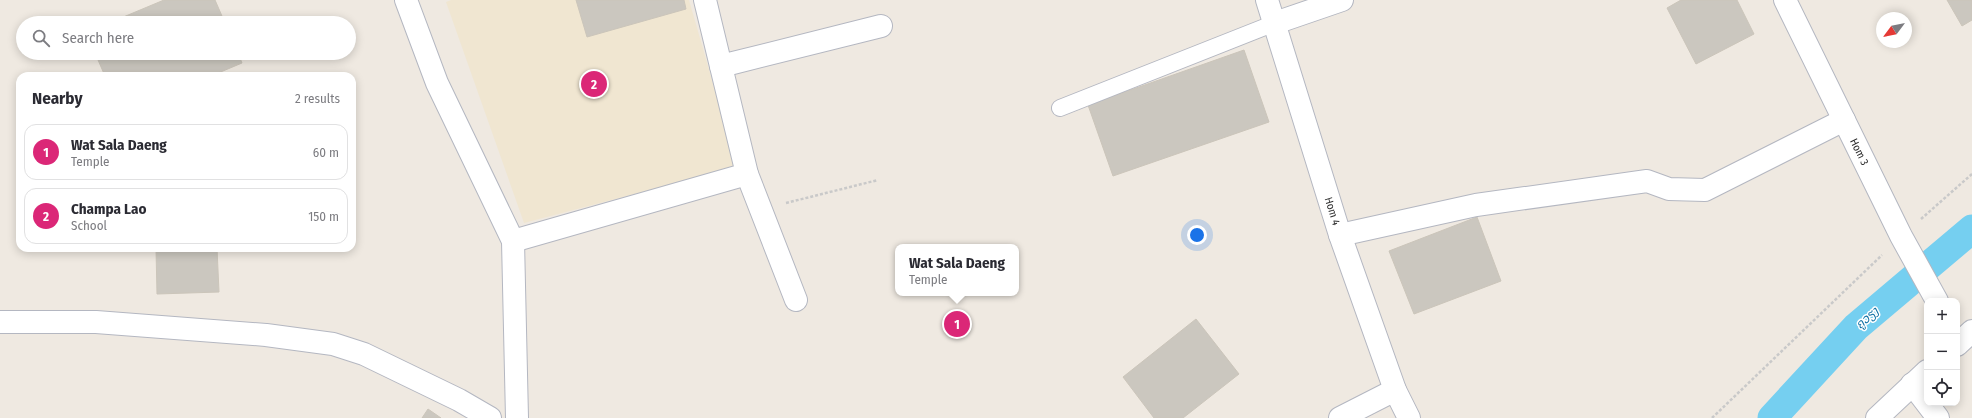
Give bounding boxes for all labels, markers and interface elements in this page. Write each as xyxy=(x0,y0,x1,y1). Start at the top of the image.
north arrow xyxy=(1876,12,1912,48)
search box xyxy=(16,16,356,60)
icon: search xyxy=(30,27,52,49)
text: Search here xyxy=(62,29,134,47)
pin: 2 xyxy=(581,69,607,99)
text: Nearby xyxy=(32,88,83,109)
text: 2 results xyxy=(295,91,340,106)
text: Wat Sala Daeng xyxy=(71,136,167,154)
street label: Hom 3 xyxy=(1847,136,1871,168)
text: 1 xyxy=(43,145,49,160)
text: 60 m xyxy=(313,145,339,160)
text: Temple xyxy=(71,154,109,169)
street label: Hom 4 xyxy=(1322,195,1343,228)
text: Champa Lao xyxy=(71,200,146,218)
text: 2 xyxy=(43,209,49,224)
text: 150 m xyxy=(308,209,339,224)
text: School xyxy=(71,218,107,233)
your location xyxy=(1187,225,1207,245)
popup xyxy=(895,244,1019,296)
text: Wat Sala Daeng xyxy=(909,254,1005,272)
text: Temple xyxy=(909,272,948,287)
map controls xyxy=(1924,298,1960,406)
button: + xyxy=(1924,298,1960,334)
water label: ຄູວຽງ xyxy=(1853,304,1882,332)
pin: 1 xyxy=(944,309,970,339)
button: − xyxy=(1924,334,1960,370)
button: locate xyxy=(1924,370,1960,406)

